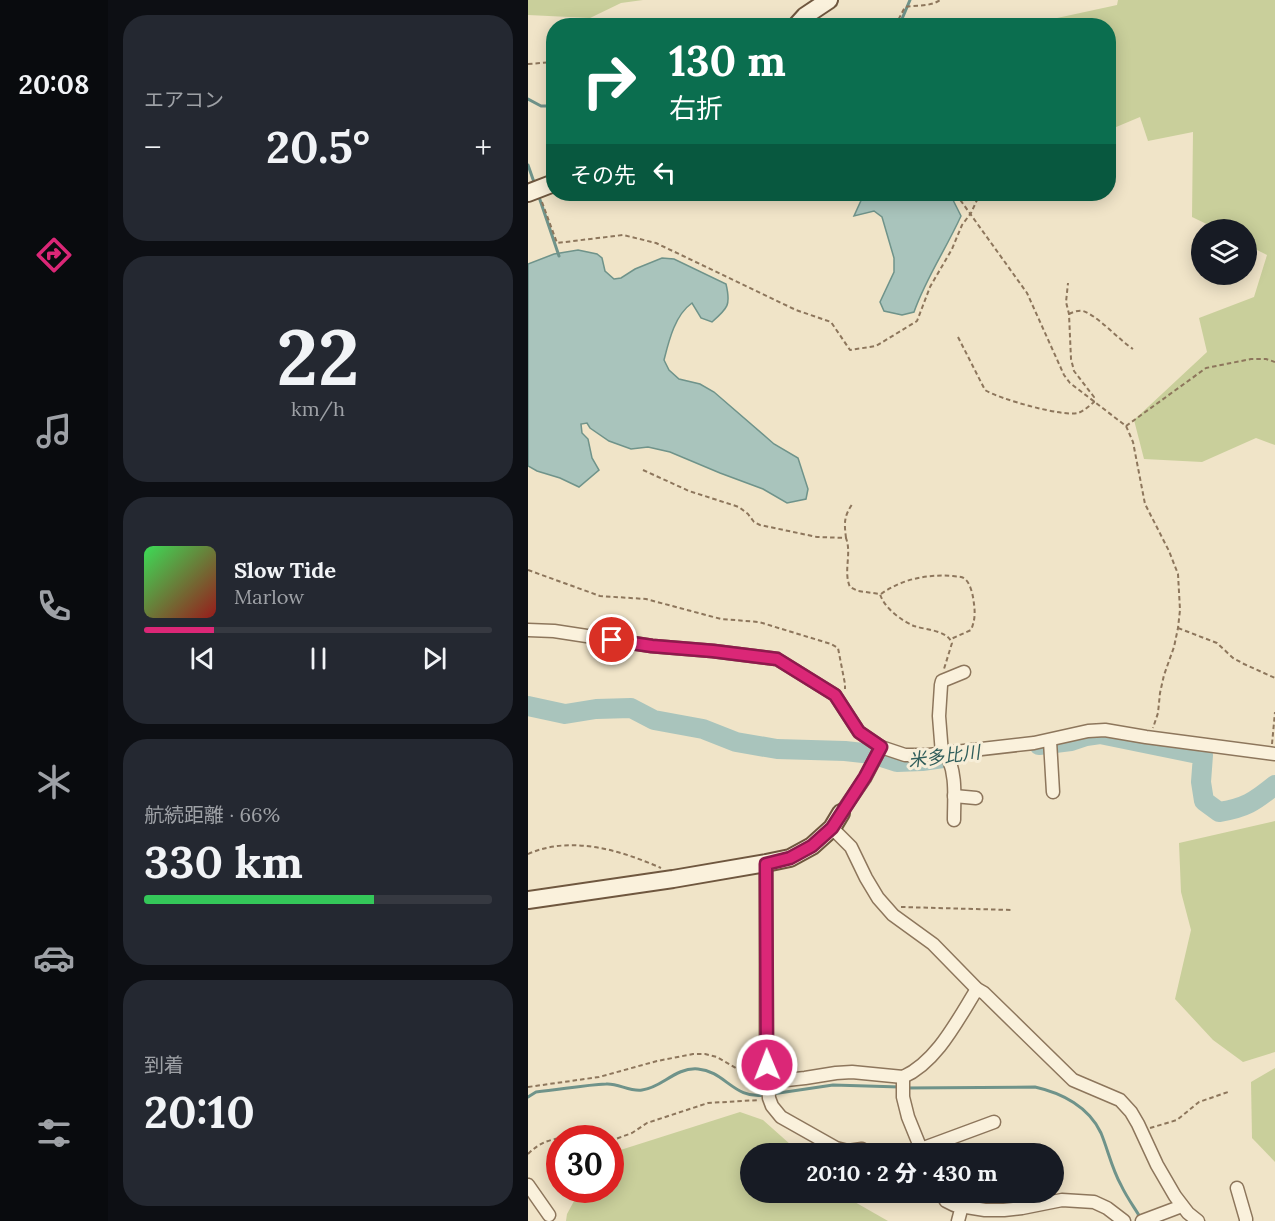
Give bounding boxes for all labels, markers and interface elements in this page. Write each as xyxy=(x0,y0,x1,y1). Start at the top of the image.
text: 130 m xyxy=(669,34,786,88)
icon: right xyxy=(570,42,648,120)
text: 20:08 xyxy=(19,67,89,101)
text: エアコン xyxy=(144,87,224,112)
text: 右折 xyxy=(669,91,723,125)
text: 20.5° xyxy=(266,118,370,175)
text: − xyxy=(144,126,162,168)
text: + xyxy=(474,126,492,168)
icon: left xyxy=(648,156,681,189)
text: その先 xyxy=(570,161,636,189)
map controls xyxy=(1191,219,1257,285)
button: layers xyxy=(1191,219,1257,285)
icon: directions xyxy=(33,234,75,276)
text: 22 xyxy=(276,307,360,406)
text: km/h xyxy=(291,396,345,421)
icon: music xyxy=(33,410,75,452)
text: Slow Tide xyxy=(234,556,336,584)
text: Marlow xyxy=(234,584,304,609)
icon: phone xyxy=(33,585,75,627)
pin xyxy=(586,614,637,665)
icon: arrive xyxy=(595,623,628,656)
icon: previous xyxy=(186,642,219,675)
icon: pause xyxy=(302,642,335,675)
icon: next xyxy=(418,642,451,675)
water label: 米多比川 xyxy=(907,740,983,772)
icon: climate xyxy=(33,761,75,803)
text: 航続距離 · 66% xyxy=(144,802,280,827)
text: 330 km xyxy=(144,833,303,890)
icon: car xyxy=(33,937,75,979)
position arrow xyxy=(735,1033,799,1097)
text: 到着 xyxy=(144,1052,184,1077)
text: 20:10 xyxy=(144,1083,255,1140)
icon: filters xyxy=(33,1112,75,1154)
speed limit sign: 30 xyxy=(546,1125,624,1203)
text: 20:10 · 2 分 · 430 m xyxy=(806,1159,998,1187)

